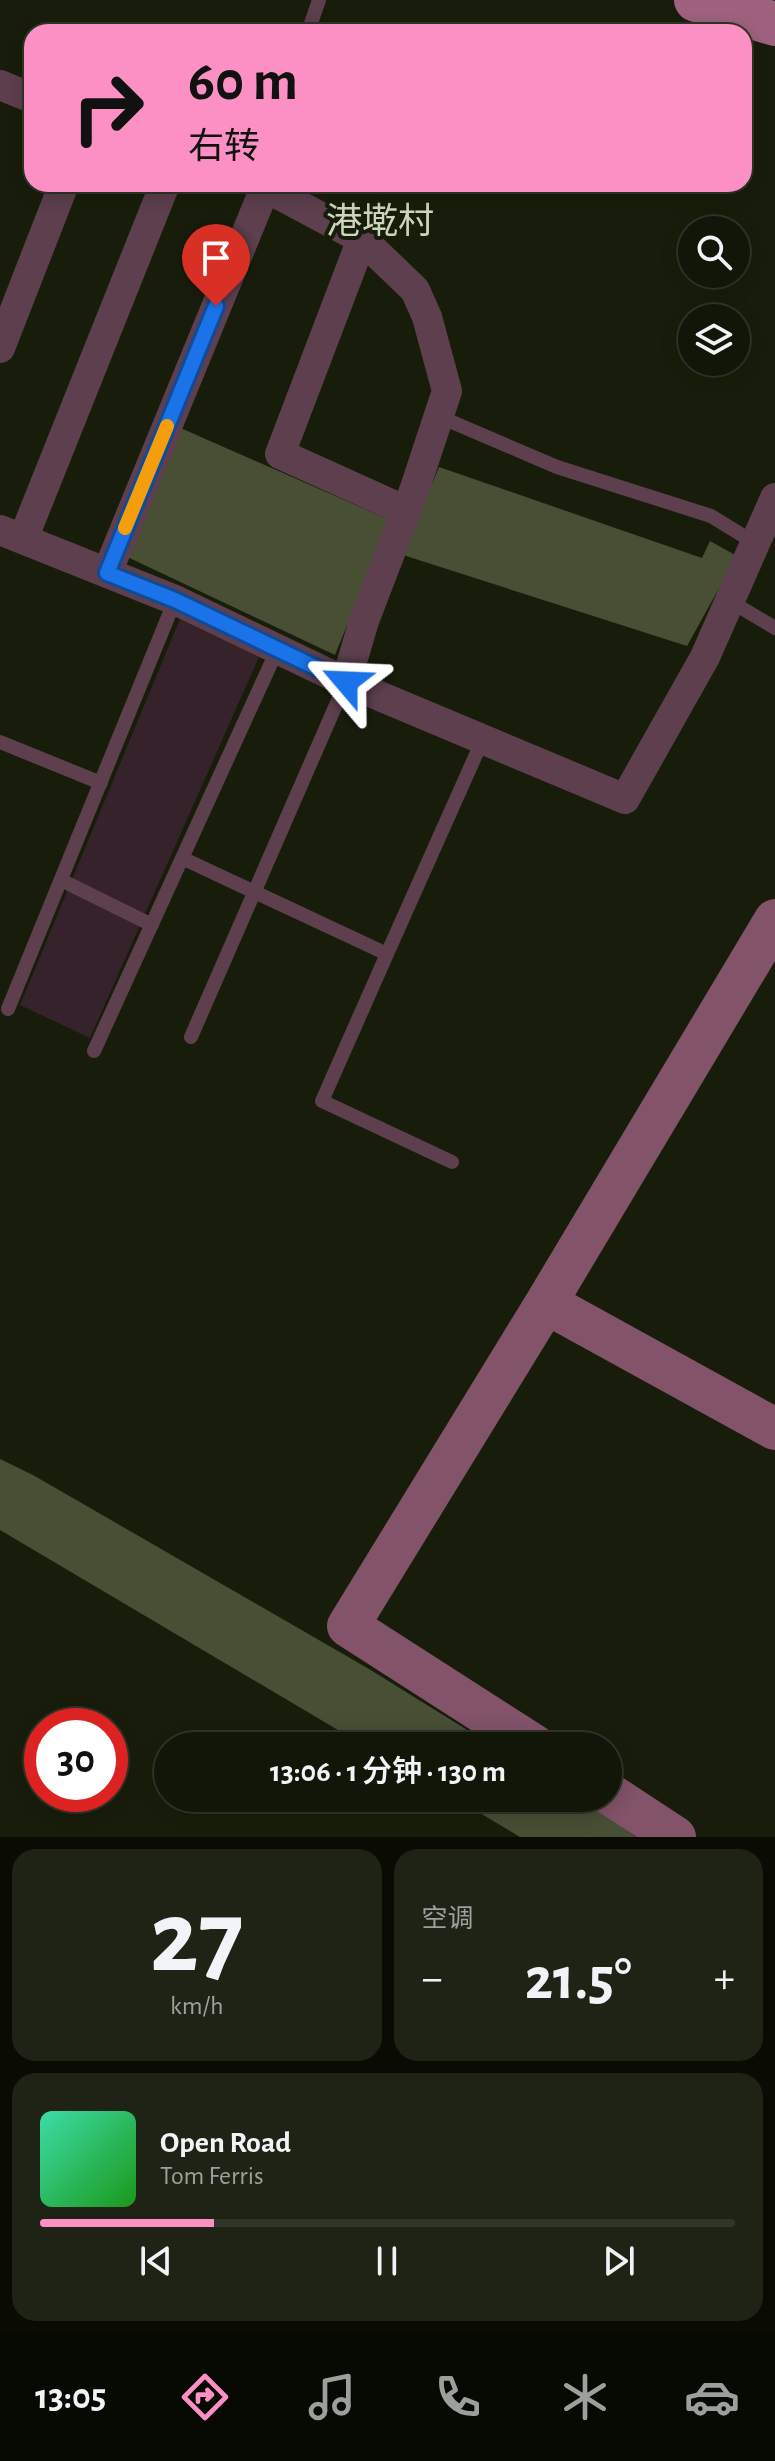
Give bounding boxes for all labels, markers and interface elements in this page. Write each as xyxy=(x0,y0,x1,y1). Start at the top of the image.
text: 60 m xyxy=(188,54,298,110)
icon: right xyxy=(56,56,160,160)
text: 右转 xyxy=(188,129,260,165)
district label: 港墘村 xyxy=(326,202,434,240)
map controls xyxy=(678,216,750,376)
button: search xyxy=(678,216,750,288)
pin xyxy=(182,224,250,306)
icon: arrive xyxy=(194,236,238,280)
button: layers xyxy=(678,304,750,376)
position arrow xyxy=(304,640,388,724)
speed limit sign: 30 xyxy=(24,1708,128,1812)
text: 13:06 · 1 分钟 · 130 m xyxy=(270,1757,506,1787)
text: 27 xyxy=(150,1887,244,1991)
text: 空调 xyxy=(422,1906,474,1932)
text: 21.5° xyxy=(525,1950,632,2010)
text: − xyxy=(422,1957,443,2001)
text: + xyxy=(714,1957,735,2001)
text: km/h xyxy=(170,1993,224,2019)
text: Open Road xyxy=(160,2128,291,2158)
text: Tom Ferris xyxy=(160,2163,264,2189)
icon: previous xyxy=(134,2239,178,2283)
icon: pause xyxy=(365,2239,409,2283)
icon: next xyxy=(597,2239,641,2283)
icon: directions xyxy=(177,2369,233,2425)
icon: music xyxy=(304,2369,360,2425)
icon: phone xyxy=(430,2369,486,2425)
icon: climate xyxy=(557,2369,613,2425)
icon: car xyxy=(684,2369,740,2425)
text: 13:05 xyxy=(35,2379,106,2415)

